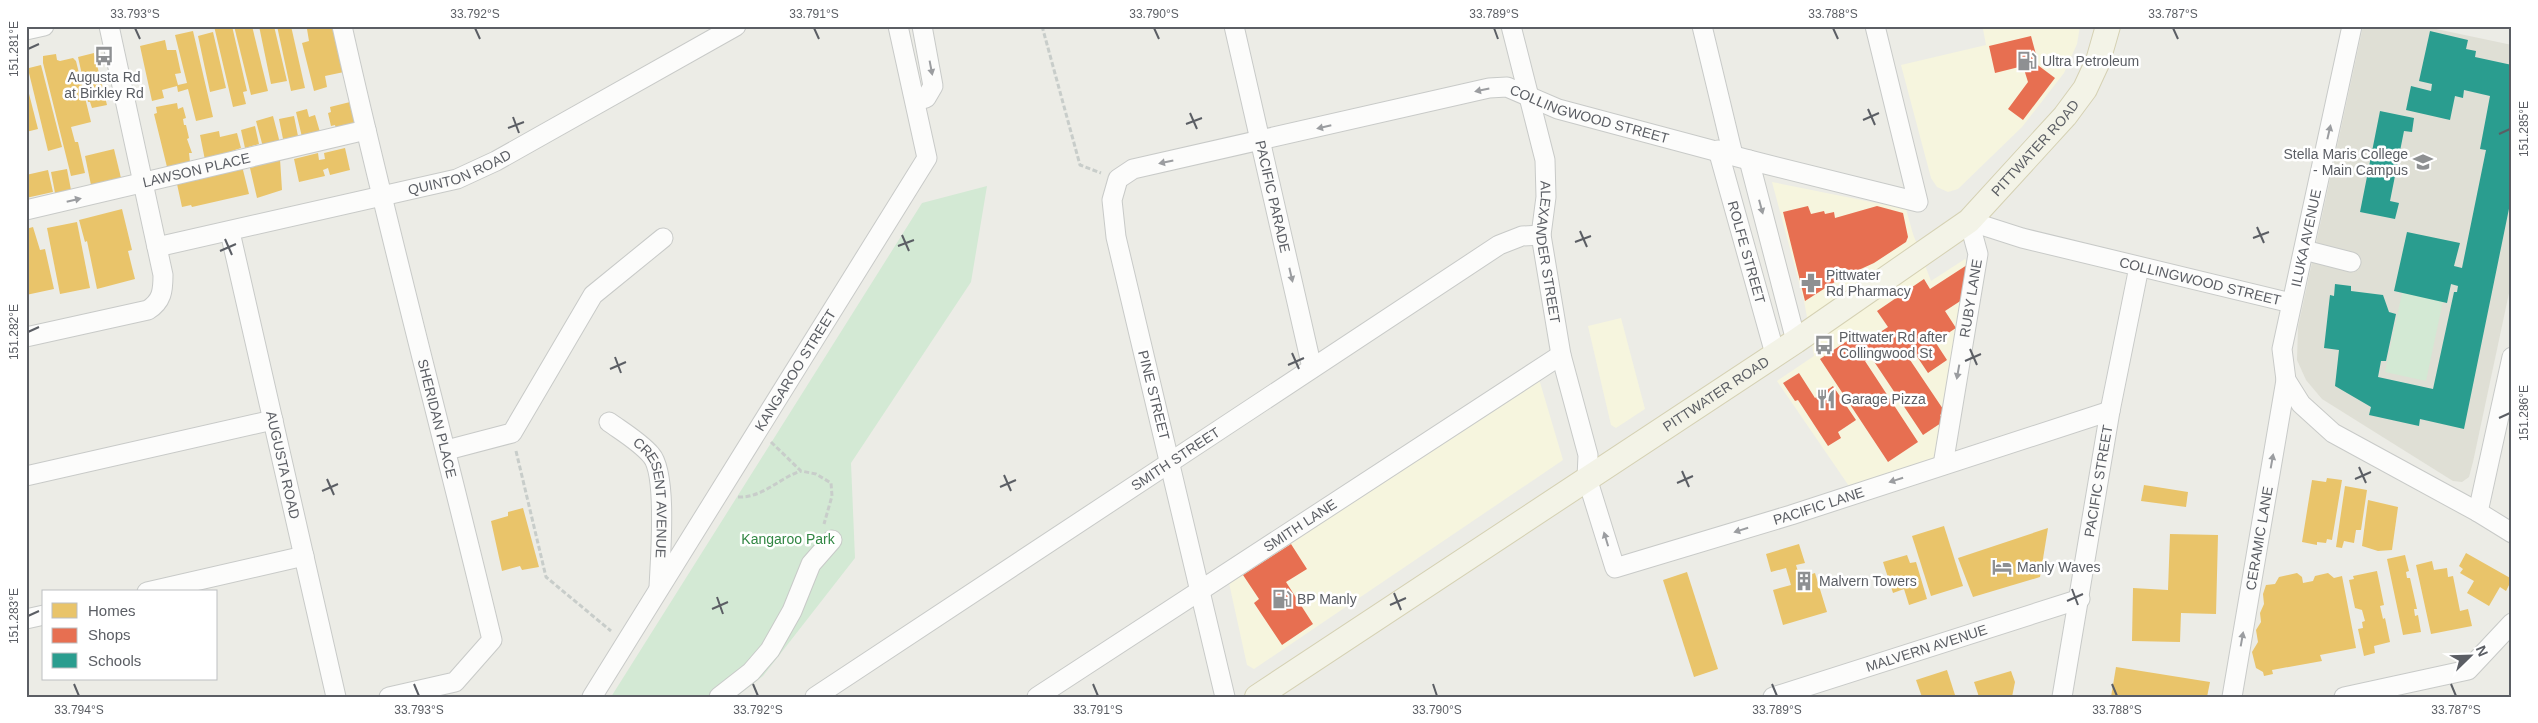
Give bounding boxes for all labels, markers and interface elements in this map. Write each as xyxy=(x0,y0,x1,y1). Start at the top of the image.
text: 33.793°S xyxy=(110,7,160,21)
text: 33.792°S xyxy=(450,7,500,21)
text: 33.791°S xyxy=(789,7,839,21)
text: 33.790°S xyxy=(1129,7,1179,21)
text: 33.789°S xyxy=(1469,7,1519,21)
text: 33.788°S xyxy=(1808,7,1858,21)
text: 33.787°S xyxy=(2148,7,2198,21)
text: 151.281°E xyxy=(7,21,21,77)
bus stop icon: Augusta Rd at Birkley Rd xyxy=(93,45,115,67)
fuel station icon: Ultra Petroleum xyxy=(2016,50,2038,72)
place label: Ultra Petroleum xyxy=(2042,53,2139,69)
one-way arrow xyxy=(928,60,936,76)
place label: Augusta Rd at Birkley Rd xyxy=(64,69,144,101)
street label: COLLINGWOOD STREET xyxy=(1508,81,1671,146)
one-way arrow xyxy=(1475,86,1490,94)
street label: PITTWATER ROAD xyxy=(1988,97,2082,199)
text: 151.285°E xyxy=(2517,101,2531,157)
one-way arrow xyxy=(1317,123,1332,131)
one-way arrow xyxy=(2325,125,2333,140)
street label: PACIFIC PARADE xyxy=(1252,139,1293,254)
street label: QUINTON ROAD xyxy=(406,146,514,198)
place label: Stella Maris College - Main Campus xyxy=(2284,146,2408,178)
street label: LAWSON PLACE xyxy=(141,150,252,190)
school or university icon: Stella Maris College - Main Campus xyxy=(2412,151,2434,173)
one-way arrow xyxy=(1157,159,1173,167)
street label: ALEXANDER STREET xyxy=(1533,180,1564,325)
street label: ILUKA AVENUE xyxy=(2288,188,2324,288)
one-way arrow xyxy=(66,196,81,204)
street label: ROLFE STREET xyxy=(1725,199,1769,306)
one-way arrow xyxy=(1757,199,1765,215)
street label: COLLINGWOOD STREET xyxy=(2118,254,2283,308)
street label: RUBY LANE xyxy=(1956,258,1985,339)
one-way arrow xyxy=(1287,267,1295,282)
place label: Pittwater Rd Pharmacy xyxy=(1826,267,1911,299)
pharmacy icon: Pittwater Rd Pharmacy xyxy=(1800,272,1822,294)
text: 151.282°E xyxy=(7,304,21,360)
street label: KANGAROO STREET xyxy=(751,306,839,434)
place label: Pittwater Rd after Collingwood St xyxy=(1839,329,1947,361)
bus stop icon: Pittwater Rd after Collingwood St xyxy=(1813,334,1835,356)
street label: PINE STREET xyxy=(1135,349,1173,442)
street label: PITTWATER ROAD xyxy=(1660,353,1772,435)
street label: SHERIDAN PLACE xyxy=(415,357,460,480)
one-way arrow xyxy=(1954,365,1962,381)
text: 151.286°E xyxy=(2517,385,2531,441)
restaurant icon: Garage Pizza xyxy=(1815,388,1837,410)
place label: Garage Pizza xyxy=(1841,391,1926,407)
street label: AUGUSTA ROAD xyxy=(263,409,303,521)
street label: PACIFIC STREET xyxy=(2081,423,2116,538)
street label: SMITH STREET xyxy=(1128,424,1223,494)
street label: CRESENT AVENUE xyxy=(630,434,670,558)
one-way arrow xyxy=(2268,453,2276,469)
one-way arrow xyxy=(1888,477,1903,485)
street label: PACIFIC LANE xyxy=(1771,484,1866,528)
street label: CERAMIC LANE xyxy=(2242,485,2276,591)
street label: SMITH LANE xyxy=(1260,496,1340,555)
one-way arrow xyxy=(1734,526,1749,534)
park label: Kangaroo Park xyxy=(741,531,836,547)
one-way arrow xyxy=(1601,532,1609,547)
hotel icon: Manly Waves xyxy=(1991,556,2013,578)
place label: Manly Waves xyxy=(2017,559,2101,575)
building icon: Malvern Towers xyxy=(1793,570,1815,592)
place label: Malvern Towers xyxy=(1819,573,1917,589)
text: 151.283°E xyxy=(7,588,21,644)
fuel station icon: BP Manly xyxy=(1271,588,1293,610)
legend xyxy=(42,590,218,680)
place label: BP Manly xyxy=(1297,591,1357,607)
text: Homes xyxy=(88,602,136,619)
street label: MALVERN AVENUE xyxy=(1864,621,1989,675)
text: Shops xyxy=(88,626,131,643)
one-way arrow xyxy=(2238,630,2246,646)
north arrow xyxy=(2446,630,2496,680)
text: N xyxy=(2473,643,2491,659)
text: Schools xyxy=(88,652,141,669)
text: 33.794°S xyxy=(54,703,104,717)
text: 33.793°S xyxy=(394,703,444,717)
text: 33.792°S xyxy=(733,703,783,717)
text: 33.791°S xyxy=(1073,703,1123,717)
text: 33.790°S xyxy=(1412,703,1462,717)
text: 33.789°S xyxy=(1752,703,1802,717)
text: 33.788°S xyxy=(2092,703,2142,717)
text: 33.787°S xyxy=(2431,703,2481,717)

